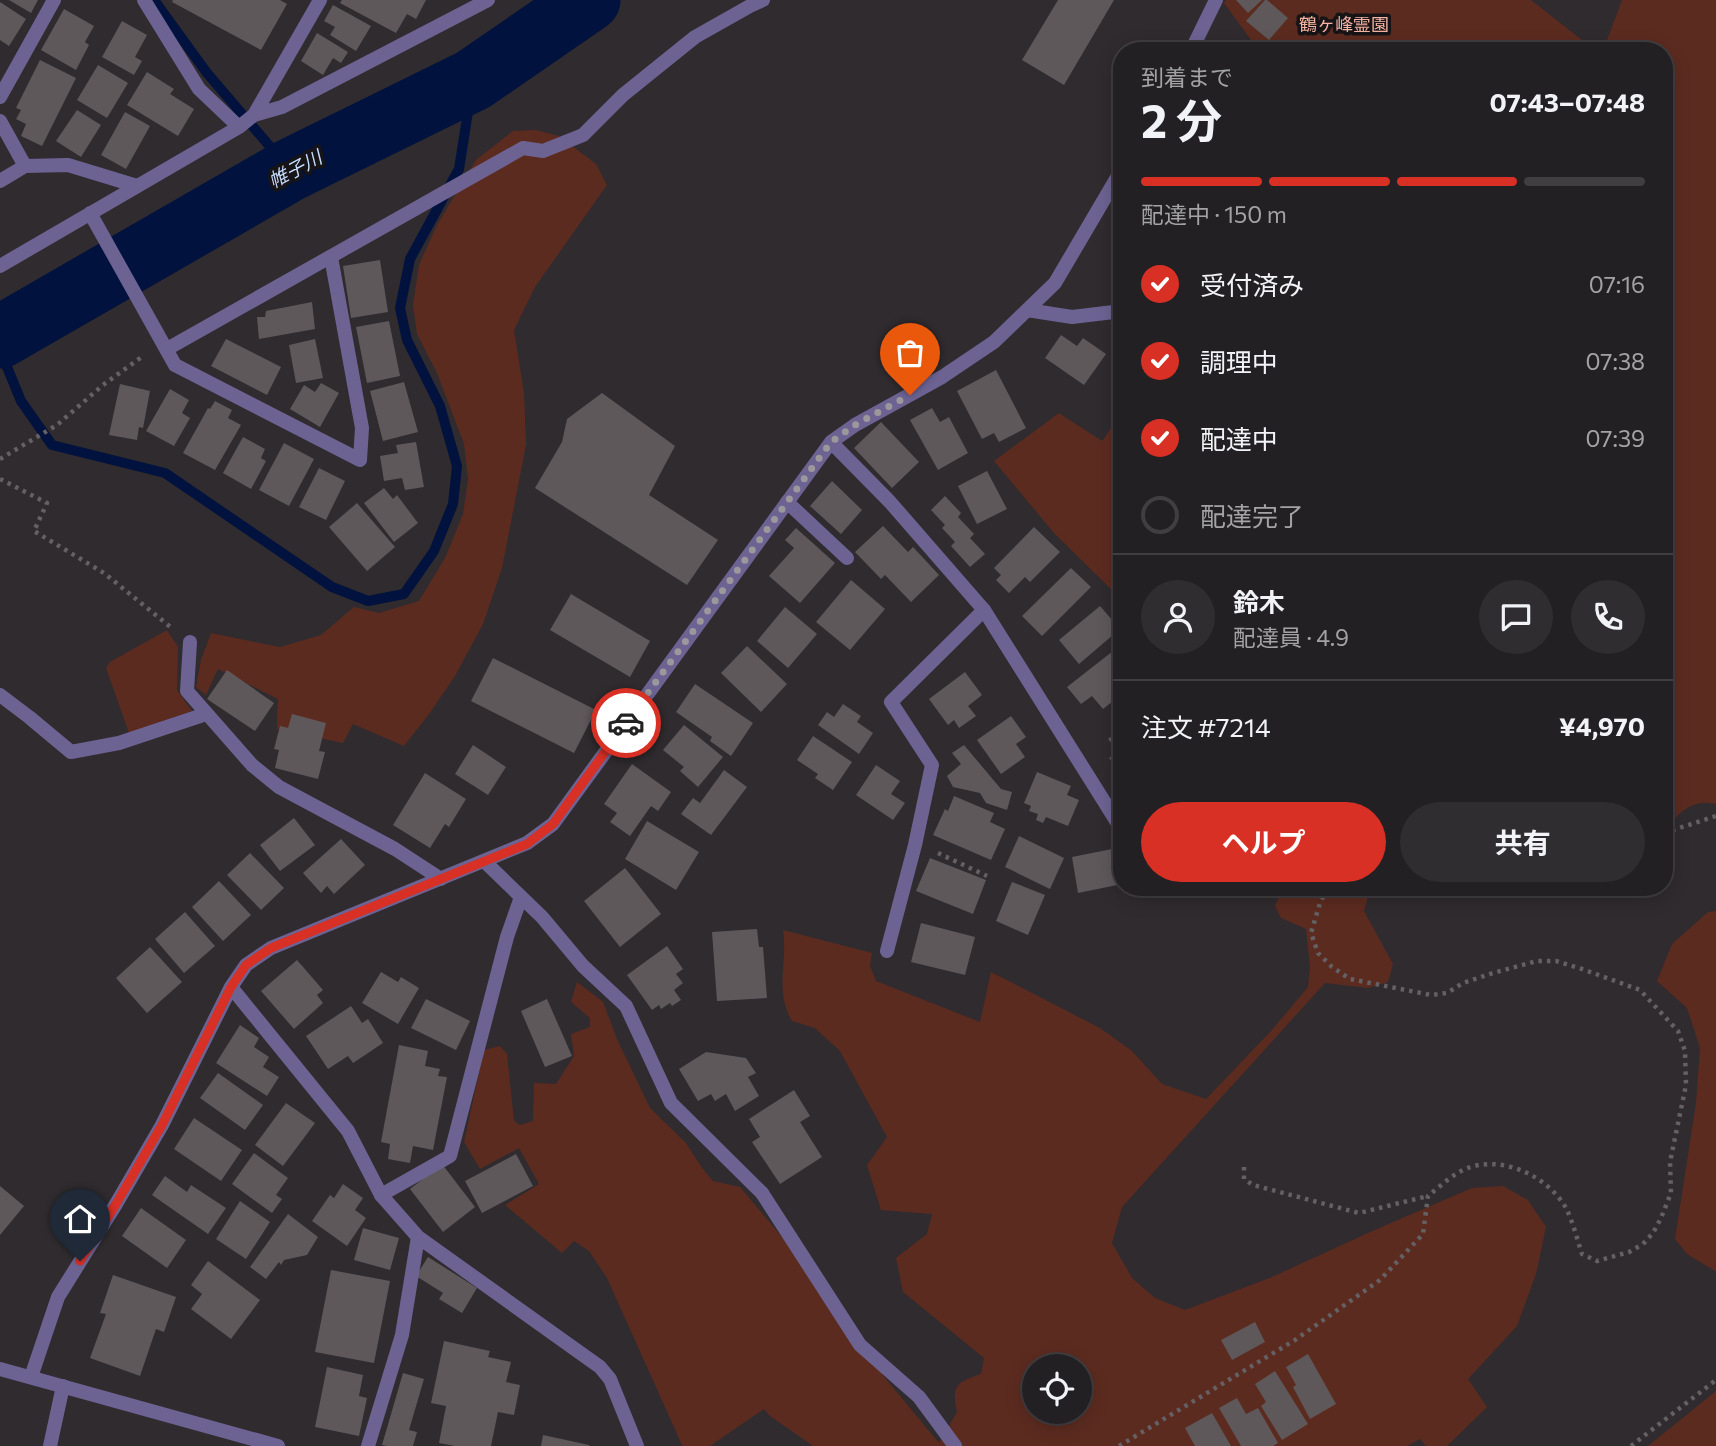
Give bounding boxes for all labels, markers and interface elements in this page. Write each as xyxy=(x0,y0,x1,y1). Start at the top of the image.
park label: 鶴ヶ峰霊園 xyxy=(1299,13,1389,35)
text: 到着まで xyxy=(1141,63,1233,91)
text: 07:43–07:48 xyxy=(1490,86,1645,117)
text: 2 分 xyxy=(1141,91,1222,147)
water label: 帷子川 xyxy=(264,144,327,192)
text: 配達中 · 150 m xyxy=(1141,200,1287,228)
icon: check xyxy=(1141,265,1179,303)
text: 受付済み xyxy=(1200,269,1304,300)
text: 07:16 xyxy=(1589,270,1645,298)
pin xyxy=(880,323,940,395)
icon: bag xyxy=(891,334,929,372)
icon: check xyxy=(1141,342,1179,380)
text: 調理中 xyxy=(1200,346,1278,377)
text: 07:38 xyxy=(1585,347,1645,375)
icon: check xyxy=(1141,419,1179,457)
text: 配達中 xyxy=(1200,423,1278,454)
text: 07:39 xyxy=(1585,424,1645,452)
text: 配達完了 xyxy=(1200,500,1304,531)
button: person xyxy=(1141,580,1215,654)
button: chat xyxy=(1479,580,1553,654)
button: phone xyxy=(1571,580,1645,654)
text: 鈴木 xyxy=(1233,586,1285,617)
text: 配達員 · 4.9 xyxy=(1233,623,1349,651)
courier xyxy=(591,688,661,758)
icon: car xyxy=(607,704,645,742)
text: ¥4,970 xyxy=(1559,710,1645,741)
text: 注文 #7214 xyxy=(1141,711,1271,742)
button: ヘルプ xyxy=(1141,802,1386,882)
button: 共有 xyxy=(1400,802,1645,882)
pin xyxy=(50,1189,110,1261)
icon: home xyxy=(61,1200,99,1238)
map controls xyxy=(1022,1354,1092,1424)
button: locate xyxy=(1022,1354,1092,1424)

